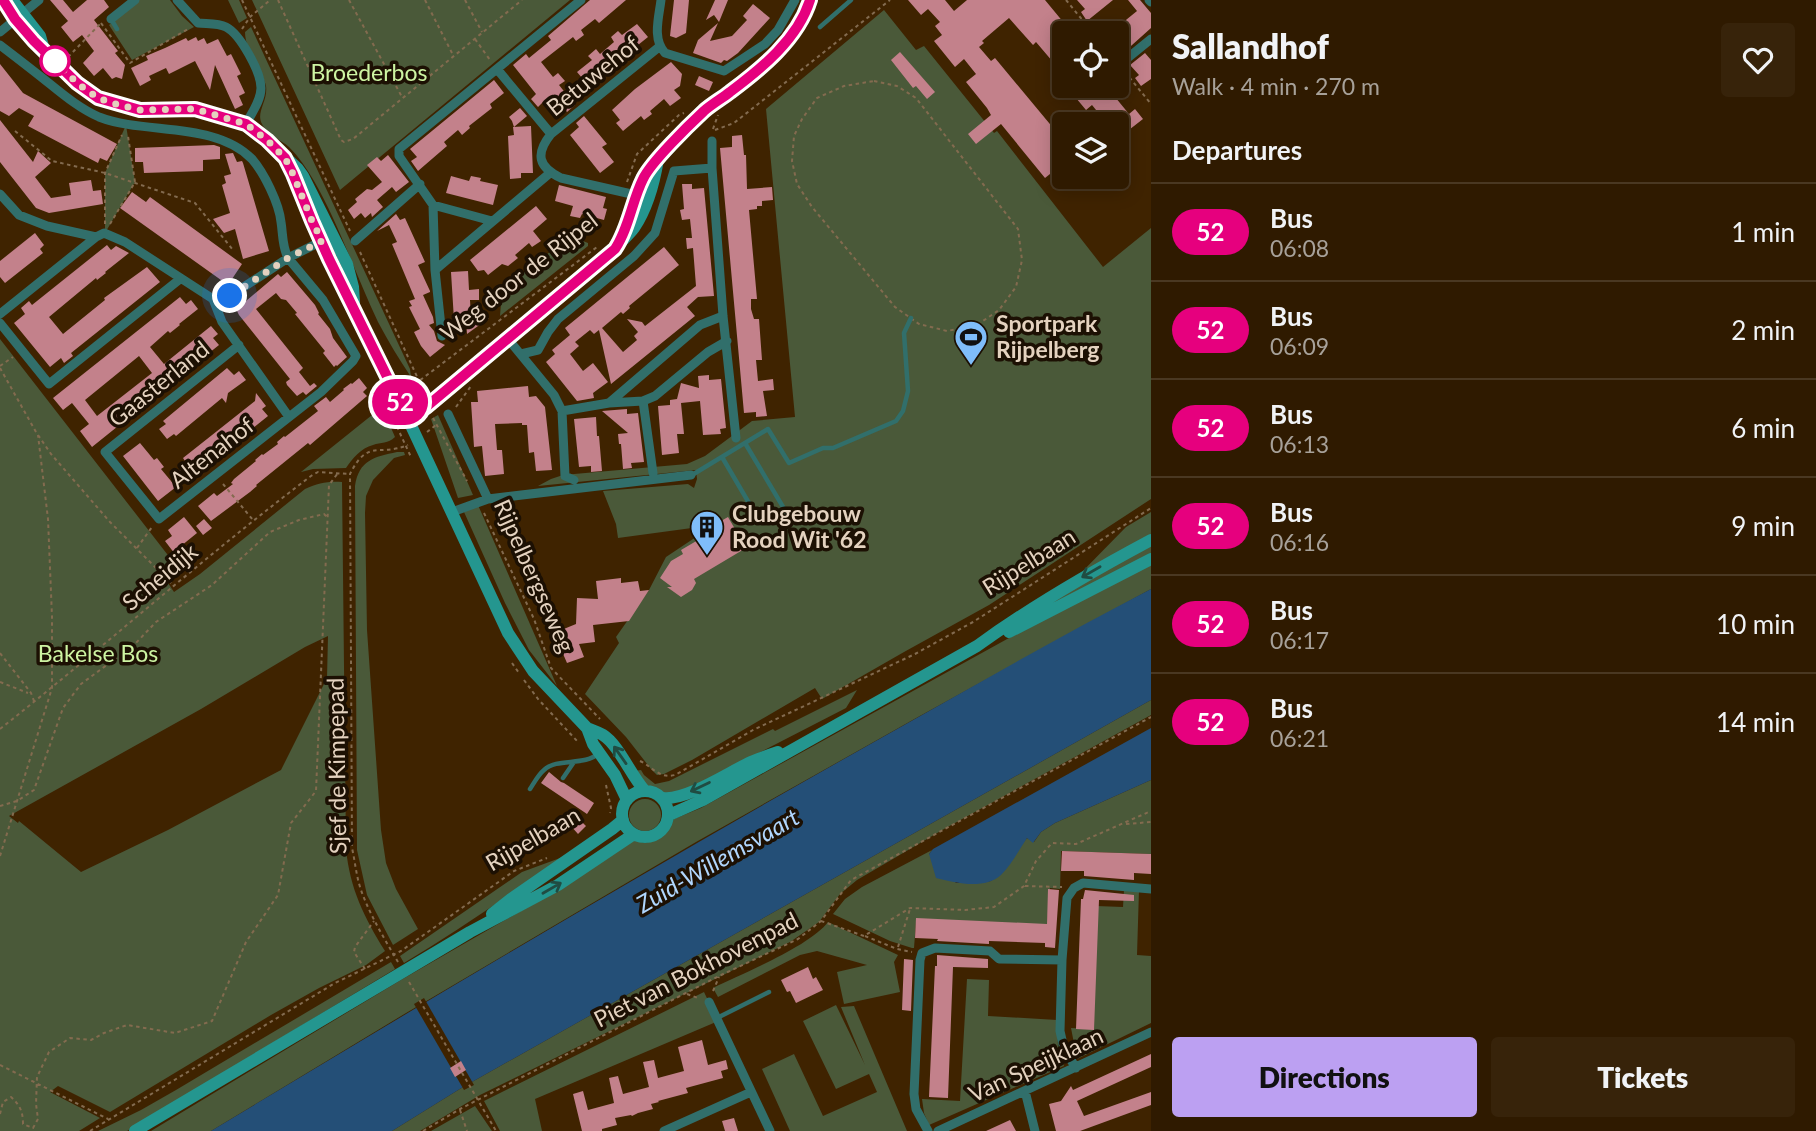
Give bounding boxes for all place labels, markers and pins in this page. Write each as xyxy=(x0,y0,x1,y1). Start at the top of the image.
unlabelled marker xyxy=(40,46,70,76)
place label: Sportpark Rijpelberg xyxy=(996,309,1099,363)
sports icon: Sportpark Rijpelberg xyxy=(952,318,990,367)
place label: Clubgebouw Rood Wit '62 xyxy=(732,499,867,553)
building icon: Clubgebouw Rood Wit '62 xyxy=(688,508,726,557)

